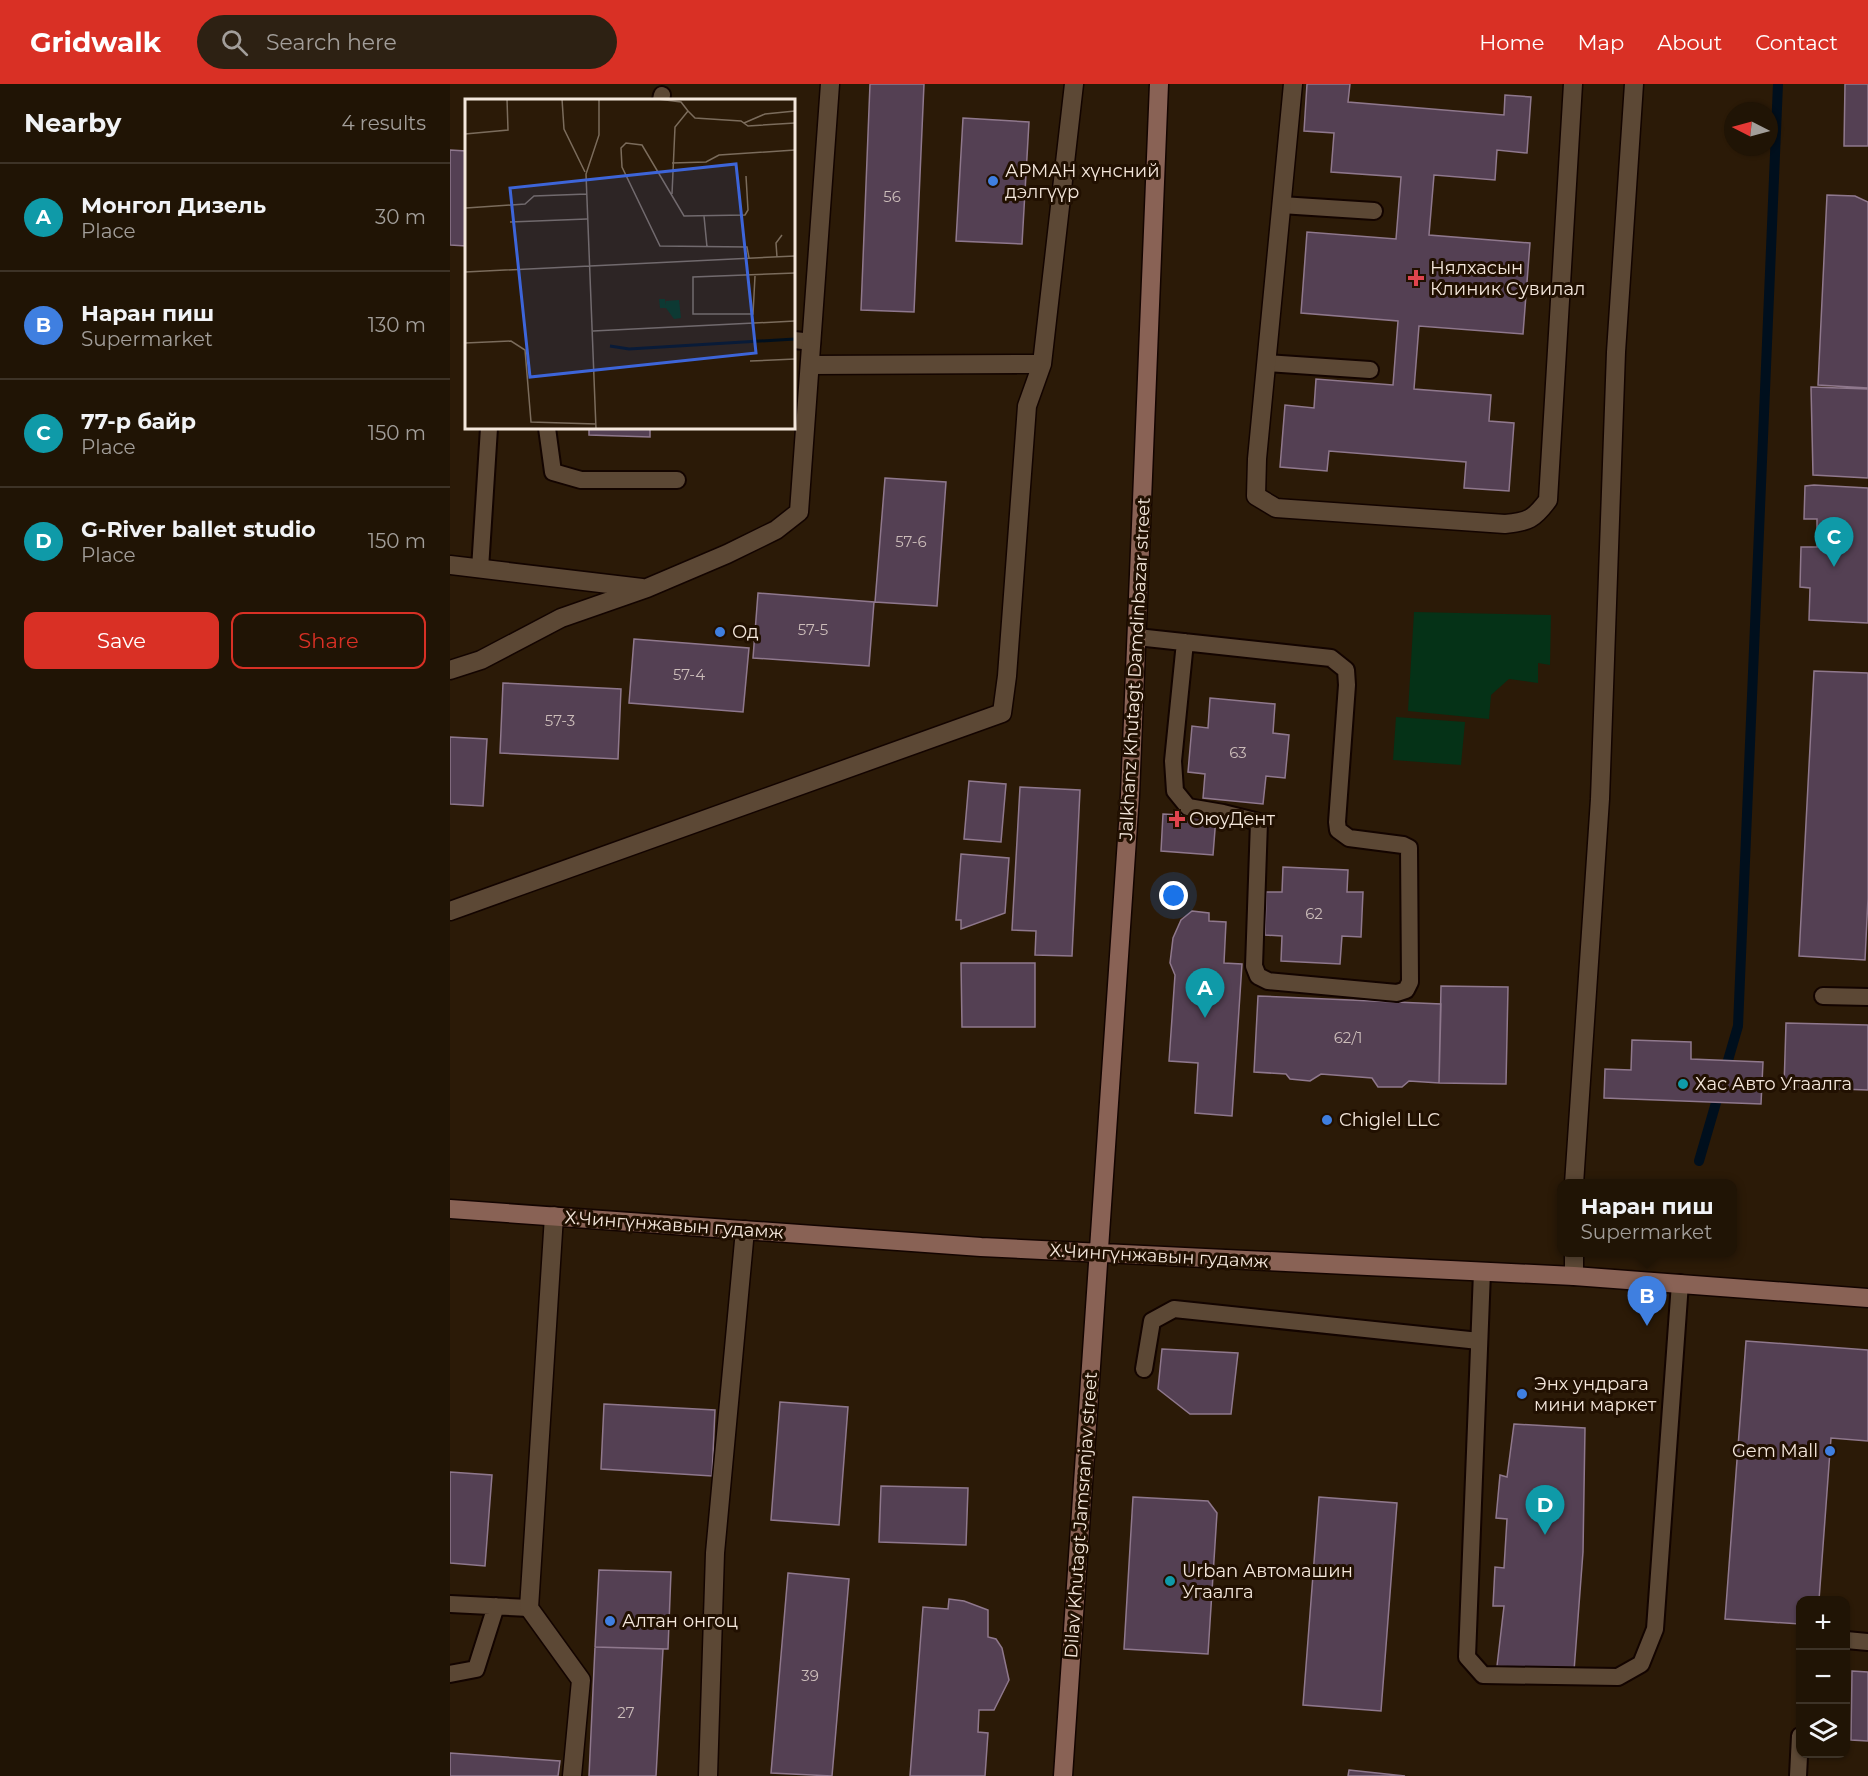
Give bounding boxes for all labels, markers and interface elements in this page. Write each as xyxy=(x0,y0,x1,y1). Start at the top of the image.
search box xyxy=(197,15,617,69)
text: Gridwalk xyxy=(30,25,161,59)
icon: search xyxy=(218,26,251,59)
text: Search here xyxy=(266,29,397,56)
text: Home xyxy=(1479,30,1544,55)
text: Map xyxy=(1577,30,1624,55)
text: About xyxy=(1657,30,1722,55)
text: Contact xyxy=(1755,30,1838,55)
inset map xyxy=(465,99,795,429)
north arrow xyxy=(1724,102,1778,156)
text: Nearby xyxy=(24,107,121,139)
text: 4 results xyxy=(341,111,426,135)
place label: АРМАН хүнсний дэлгүүр xyxy=(1005,160,1160,203)
marker: АРМАН хүнсний дэлгүүр xyxy=(986,174,1000,188)
house number: 56 xyxy=(883,187,901,206)
text: Монгол Дизель xyxy=(81,192,266,219)
text: A xyxy=(36,205,51,229)
text: 30 m xyxy=(375,205,426,229)
text: Place xyxy=(81,219,136,243)
place label: Нялхасын Клиник Сувилал xyxy=(1430,257,1585,300)
marker: Нялхасын Клиник Сувилал xyxy=(1407,269,1425,287)
text: Наран пиш xyxy=(81,300,214,327)
text: B xyxy=(36,313,51,337)
text: 130 m xyxy=(368,313,426,337)
text: Supermarket xyxy=(81,327,213,351)
text: 77-р байр xyxy=(81,408,196,435)
text: C xyxy=(36,421,51,445)
text: 150 m xyxy=(368,421,426,445)
text: Place xyxy=(81,435,136,459)
street label: Jalkhanz Khutagt Damdinbazar street xyxy=(1115,497,1155,842)
text: G-River ballet studio xyxy=(81,516,316,543)
pin: C xyxy=(1814,518,1854,567)
text: D xyxy=(35,529,52,553)
text: 150 m xyxy=(368,529,426,553)
house number: 57-6 xyxy=(895,532,927,551)
text: Place xyxy=(81,543,136,567)
button: Save xyxy=(24,612,219,669)
button: Share xyxy=(231,612,426,669)
house number: 57-5 xyxy=(798,620,828,639)
place label: Од xyxy=(732,621,759,643)
marker: Од xyxy=(713,625,727,639)
house number: 57-4 xyxy=(673,665,705,684)
house number: 57-3 xyxy=(545,711,575,730)
house number: 63 xyxy=(1229,743,1247,762)
place label: ОюуДент xyxy=(1189,808,1276,830)
marker: ОюуДент xyxy=(1170,812,1184,826)
your location xyxy=(1159,881,1188,910)
house number: 62 xyxy=(1305,904,1323,923)
pin: A xyxy=(1186,968,1224,1018)
house number: 62/1 xyxy=(1334,1028,1362,1047)
place label: Хас Авто Угаалга xyxy=(1695,1073,1852,1095)
marker: Хас Авто Угаалга xyxy=(1676,1077,1690,1091)
place label: Chiglel LLC xyxy=(1339,1109,1440,1131)
marker: Chiglel LLC xyxy=(1320,1113,1334,1127)
popup xyxy=(1557,1179,1737,1257)
text: Наран пиш xyxy=(1580,1193,1714,1220)
street label: Х.Чингүнжавын гудамж xyxy=(564,1206,784,1244)
text: Supermarket xyxy=(1580,1220,1712,1244)
street label: Х.Чингүнжавын гудамж xyxy=(1049,1239,1269,1273)
pin: B xyxy=(1628,1276,1666,1326)
street label: Dilav Khutagt Jamsranjav street xyxy=(1060,1371,1102,1659)
place label: Энх ундрага мини маркет xyxy=(1534,1373,1657,1416)
marker: Энх ундрага мини маркет xyxy=(1515,1387,1529,1401)
place label: Gem Mall xyxy=(1732,1440,1818,1462)
marker: Gem Mall xyxy=(1823,1444,1837,1458)
pin: D xyxy=(1526,1486,1564,1535)
place label: Urban Автомашин Угаалга xyxy=(1182,1560,1353,1603)
marker: Urban Автомашин Угаалга xyxy=(1163,1574,1177,1588)
map controls xyxy=(1796,1596,1850,1758)
button: + xyxy=(1796,1596,1850,1650)
place label: Алтан онгоц xyxy=(622,1610,738,1632)
marker: Алтан онгоц xyxy=(603,1614,617,1628)
button: − xyxy=(1796,1650,1850,1704)
house number: 39 xyxy=(801,1666,819,1685)
house number: 27 xyxy=(617,1703,635,1722)
button: layers xyxy=(1796,1704,1850,1758)

